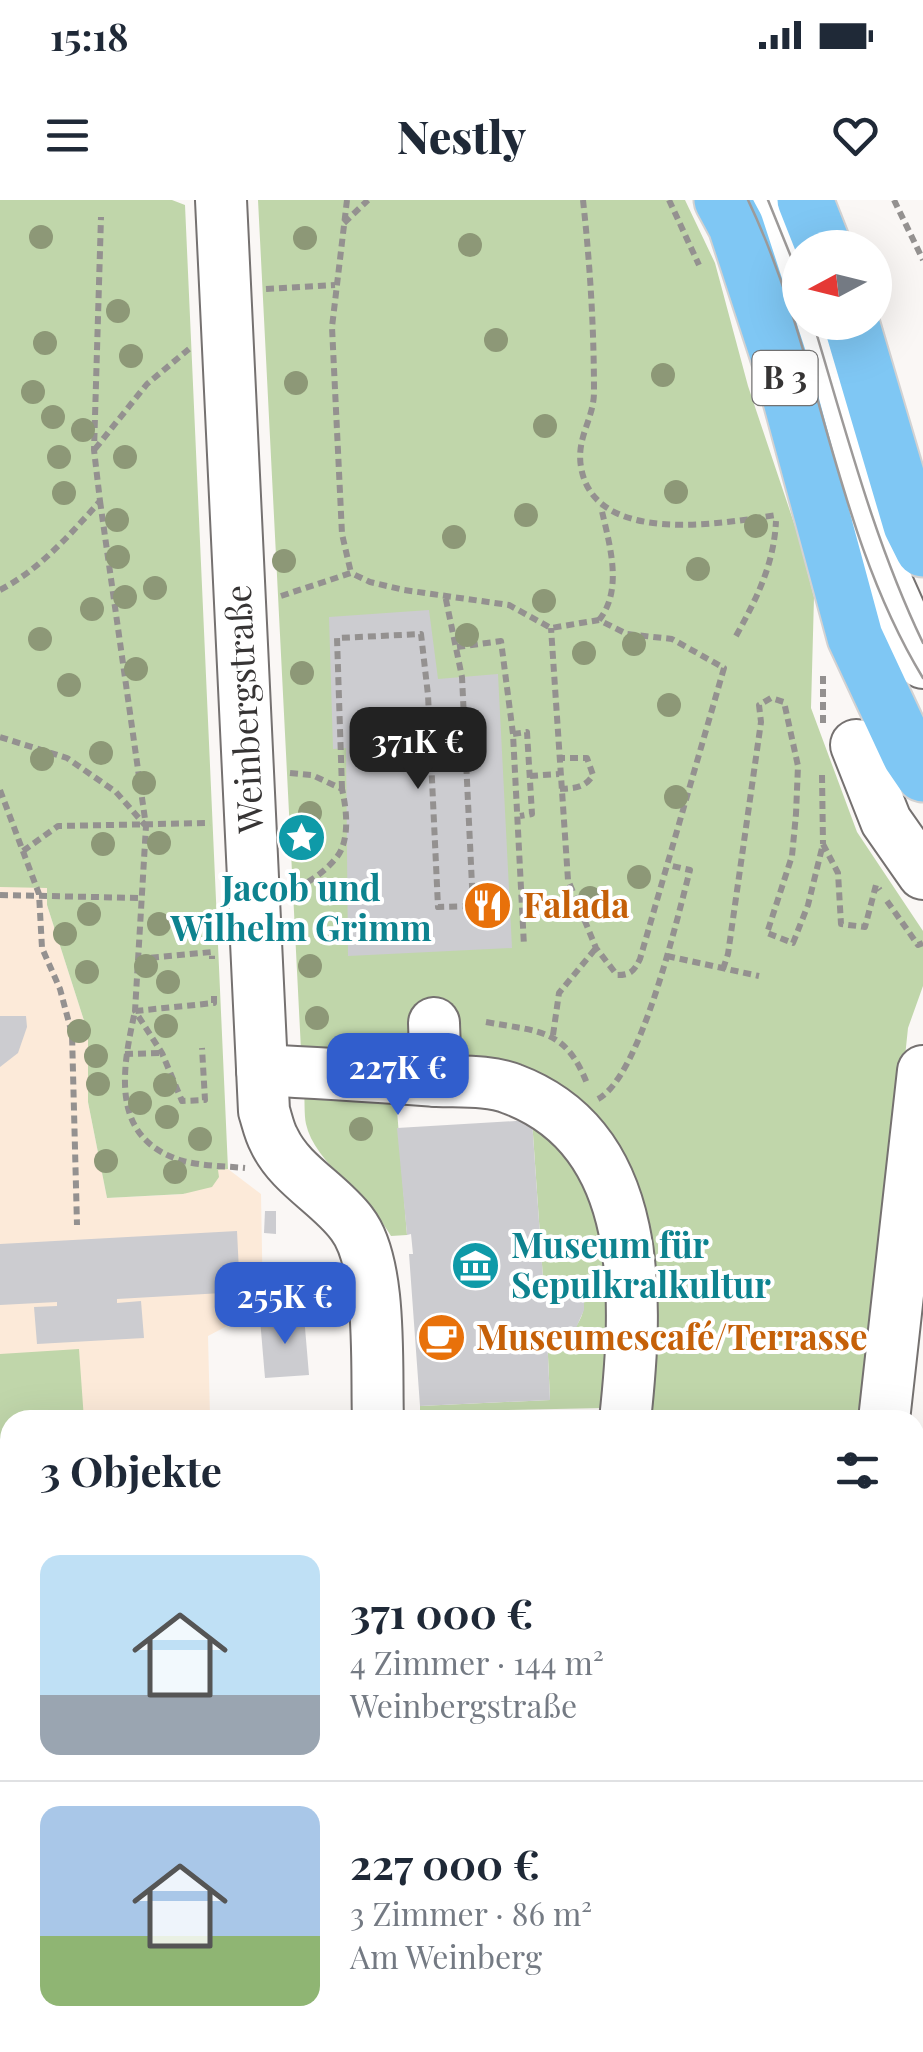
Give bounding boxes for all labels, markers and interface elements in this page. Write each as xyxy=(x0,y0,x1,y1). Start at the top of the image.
text: 15:18 xyxy=(50,10,128,61)
text: Nestly xyxy=(397,105,526,165)
icon: menu xyxy=(40,108,95,163)
icon: heart xyxy=(828,108,883,163)
north arrow xyxy=(782,230,892,340)
map controls xyxy=(782,230,892,340)
road number: B 3 xyxy=(752,351,818,405)
street label: Weinbergstraße xyxy=(213,584,273,835)
pin: 371K € xyxy=(337,707,499,792)
text: 371K € xyxy=(372,718,464,761)
place icon: Jacob und Wilhelm Grimm xyxy=(275,811,327,863)
place label: Jacob und Wilhelm Grimm xyxy=(169,863,432,950)
restaurant icon: Falada xyxy=(462,880,514,932)
place label: Falada xyxy=(523,880,629,927)
pin: 227K € xyxy=(317,1033,479,1118)
text: 227K € xyxy=(349,1044,447,1087)
place label: Museum für Sepulkralkultur xyxy=(511,1220,772,1307)
museum icon: Museum für Sepulkralkultur xyxy=(450,1240,502,1292)
pin: 255K € xyxy=(204,1262,366,1347)
text: 255K € xyxy=(237,1273,333,1316)
cafe icon: Museumescafé/Terrasse xyxy=(415,1312,467,1364)
place label: Museumescafé/Terrasse xyxy=(476,1312,868,1359)
text: 3 Objekte xyxy=(40,1442,222,1498)
icon: filters xyxy=(830,1443,885,1498)
text: 371 000 € xyxy=(350,1584,533,1640)
icon: home xyxy=(120,1595,240,1715)
text: 4 Zimmer · 144 m² xyxy=(350,1640,604,1683)
text: Weinbergstraße xyxy=(350,1683,577,1726)
text: 227 000 € xyxy=(350,1835,540,1891)
icon: home xyxy=(120,1846,240,1966)
text: 3 Zimmer · 86 m² xyxy=(350,1891,592,1934)
text: Am Weinberg xyxy=(350,1934,542,1977)

